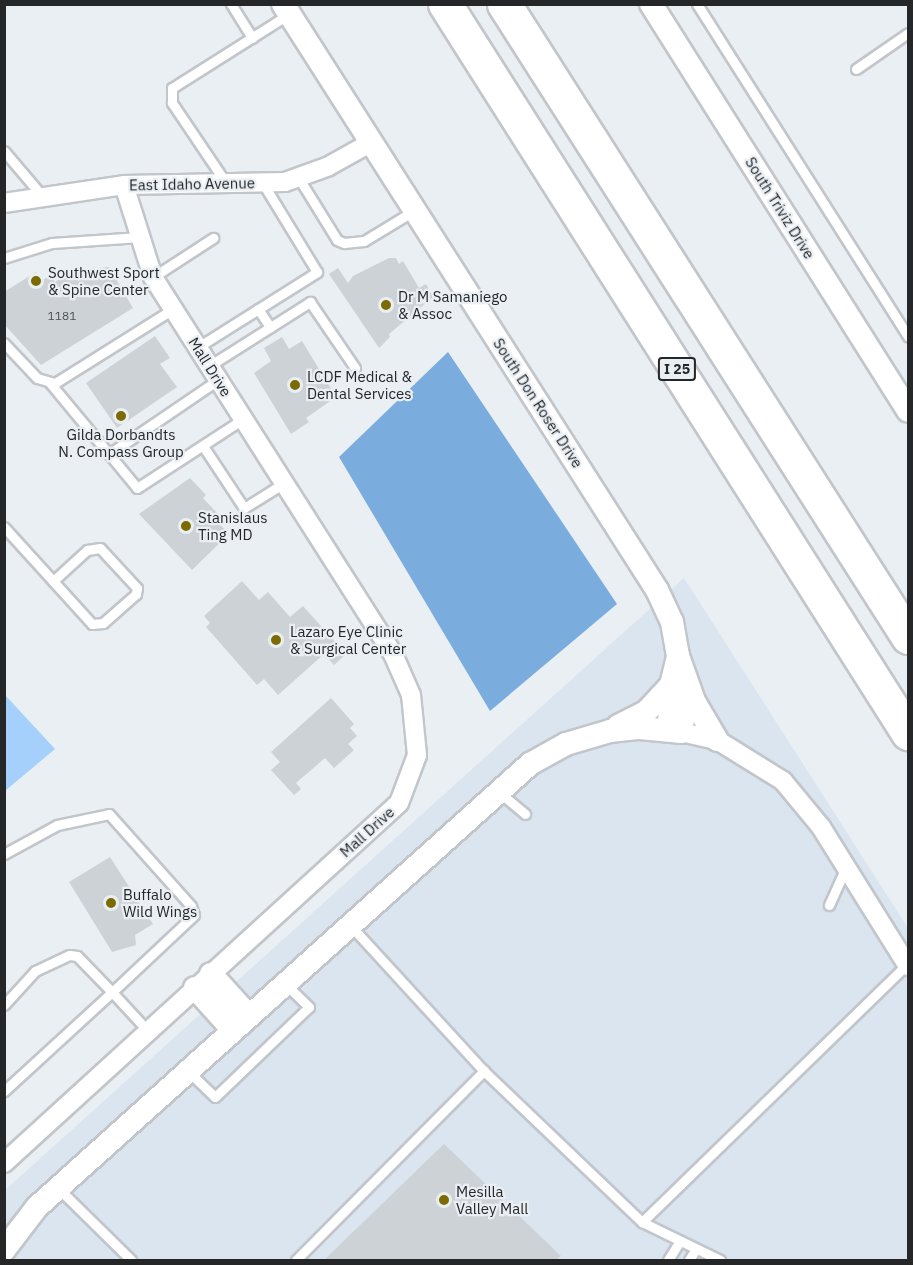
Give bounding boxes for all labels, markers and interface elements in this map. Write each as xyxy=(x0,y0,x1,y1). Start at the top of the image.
street label: South Triviz Drive xyxy=(741,154,819,262)
street label: East Idaho Avenue xyxy=(129,174,255,194)
place label: Southwest Sport & Spine Center xyxy=(48,263,160,298)
marker: Southwest Sport & Spine Center xyxy=(29,274,43,288)
place label: Dr M Samaniego & Assoc xyxy=(398,287,507,322)
marker: Dr M Samaniego & Assoc xyxy=(379,298,393,312)
house number: 1181 xyxy=(48,309,76,323)
street label: Mall Drive xyxy=(185,334,235,400)
street label: South Don Roser Drive xyxy=(489,335,587,471)
road number: I 25 xyxy=(658,358,696,380)
place label: LCDF Medical & Dental Services xyxy=(307,367,412,402)
marker: LCDF Medical & Dental Services xyxy=(288,378,302,392)
marker: Gilda Dorbandts N. Compass Group xyxy=(114,409,128,423)
place label: Gilda Dorbandts N. Compass Group xyxy=(58,425,184,460)
place label: Stanislaus Ting MD xyxy=(198,508,267,543)
marker: Stanislaus Ting MD xyxy=(179,519,193,533)
place label: Lazaro Eye Clinic & Surgical Center xyxy=(290,622,406,657)
marker: Lazaro Eye Clinic & Surgical Center xyxy=(267,631,285,649)
street label: Mall Drive xyxy=(336,803,398,861)
place label: Buffalo Wild Wings xyxy=(123,885,197,920)
marker: Buffalo Wild Wings xyxy=(104,896,118,910)
place label: Mesilla Valley Mall xyxy=(456,1182,528,1217)
marker: Mesilla Valley Mall xyxy=(437,1193,451,1207)

